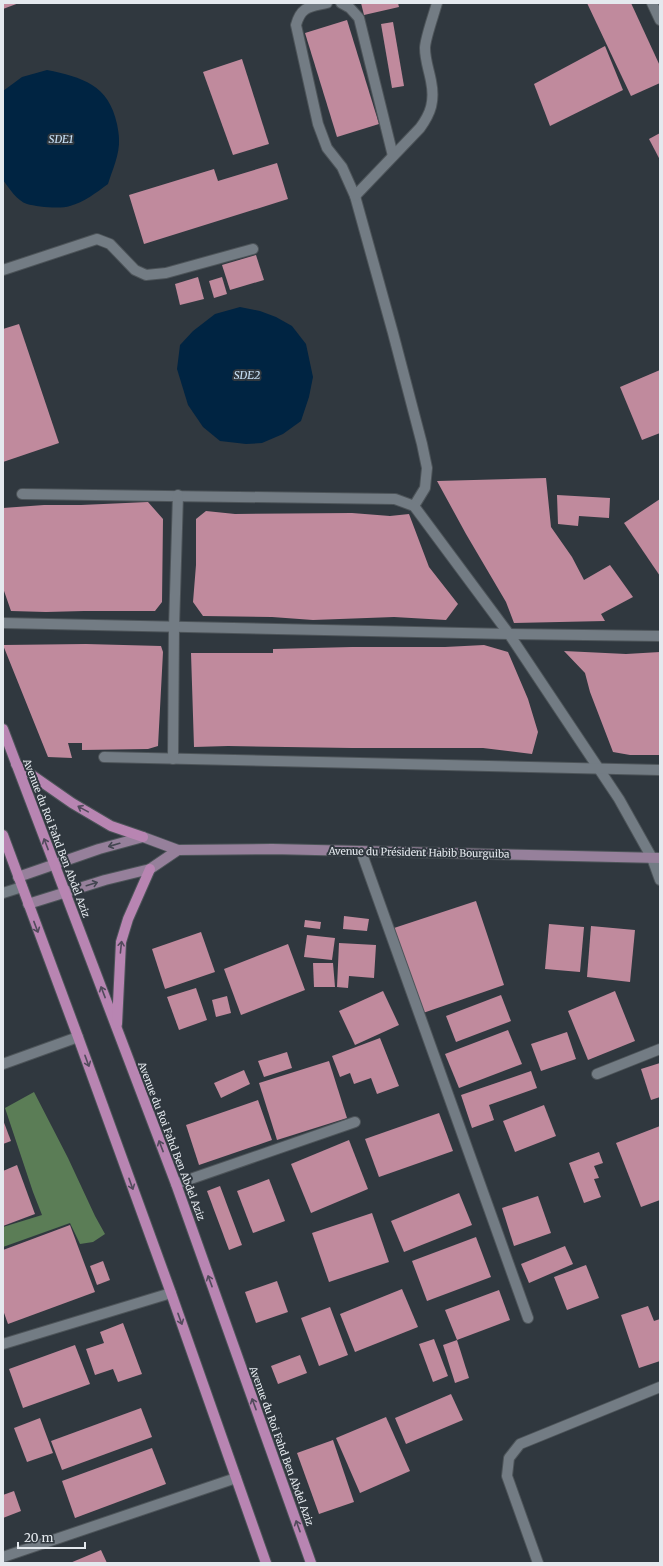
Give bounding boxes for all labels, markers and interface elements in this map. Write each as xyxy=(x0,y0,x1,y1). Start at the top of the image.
water label: SDE1 xyxy=(49,132,74,146)
water label: SDE2 xyxy=(234,368,260,382)
street label: Avenue du Roi Fahd Ben Abdel Aziz xyxy=(20,756,93,920)
one-way arrow xyxy=(77,805,89,813)
one-way arrow xyxy=(42,839,50,851)
one-way arrow xyxy=(108,842,121,849)
street label: Avenue du Président Habib Bourguiba xyxy=(327,844,510,861)
one-way arrow xyxy=(85,880,98,887)
one-way arrow xyxy=(33,920,41,932)
one-way arrow xyxy=(117,941,124,954)
one-way arrow xyxy=(98,986,106,998)
one-way arrow xyxy=(84,1055,92,1067)
street label: Avenue du Roi Fahd Ben Abdel Aziz xyxy=(135,1059,208,1223)
one-way arrow xyxy=(157,1140,165,1152)
one-way arrow xyxy=(128,1177,136,1189)
one-way arrow xyxy=(206,1276,214,1288)
one-way arrow xyxy=(177,1313,185,1325)
street label: Avenue du Roi Fahd Ben Abdel Aziz xyxy=(246,1364,317,1528)
one-way arrow xyxy=(250,1397,257,1410)
one-way arrow xyxy=(293,1521,301,1533)
scale bar xyxy=(18,1524,85,1550)
text: 20 m xyxy=(24,1530,53,1545)

